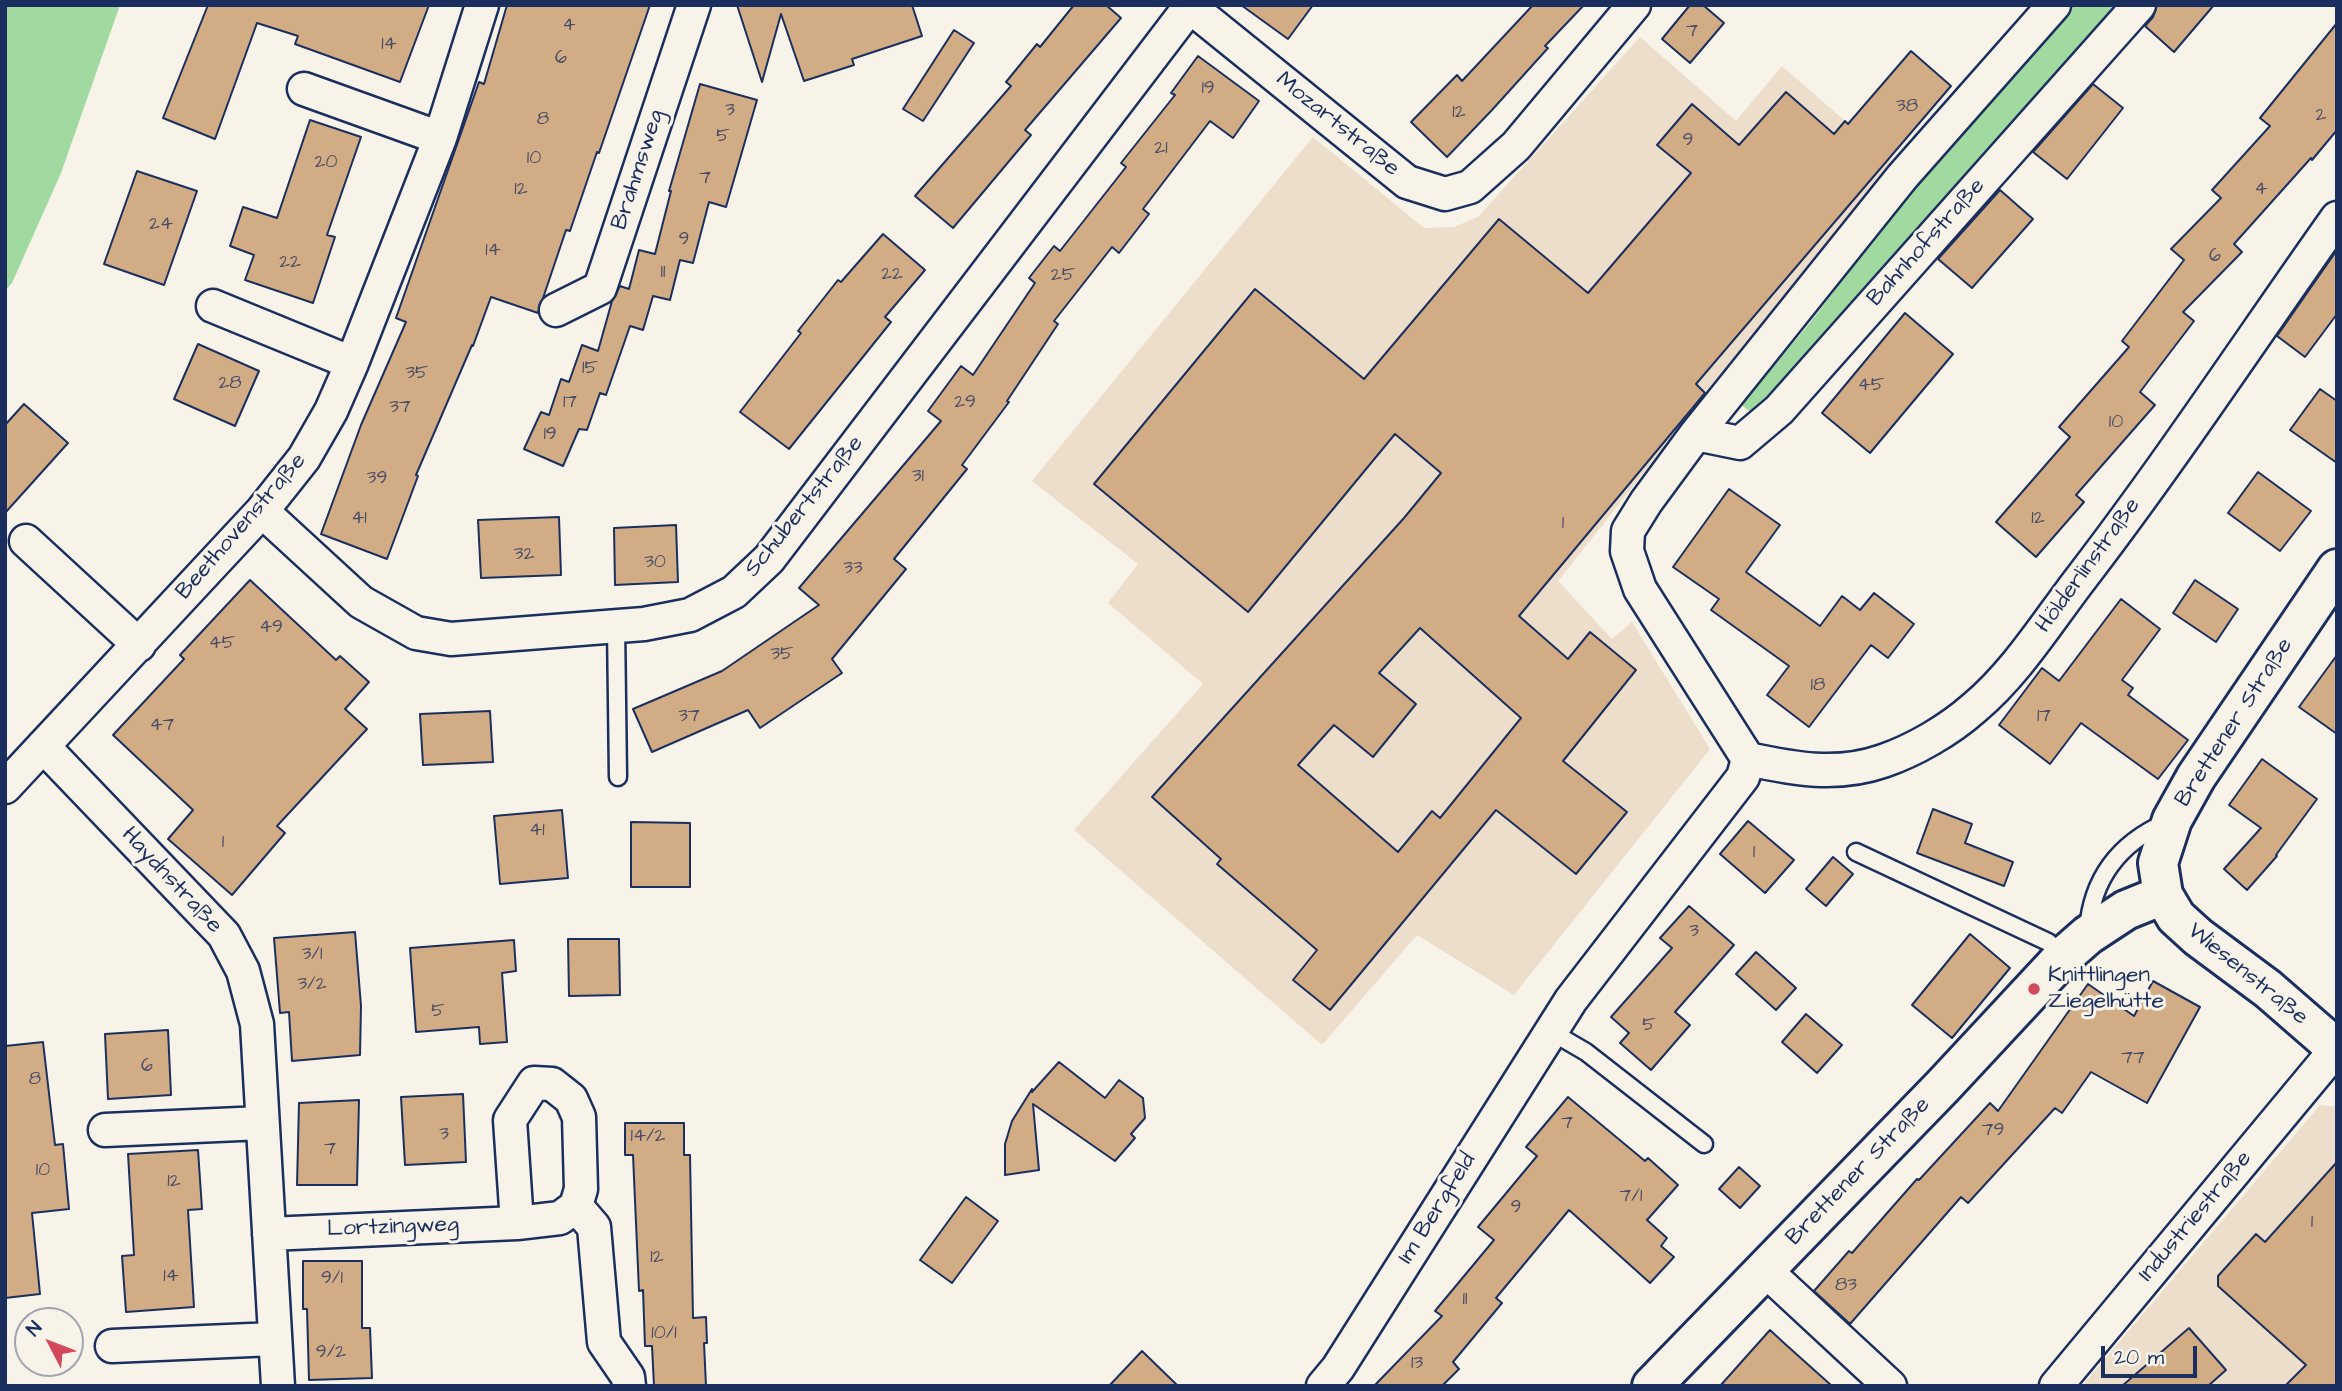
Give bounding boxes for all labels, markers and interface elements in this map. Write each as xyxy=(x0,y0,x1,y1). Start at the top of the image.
house number: 4 xyxy=(563,15,575,37)
house number: 7 xyxy=(1686,21,1698,43)
house number: 14 xyxy=(381,34,397,56)
house number: 6 xyxy=(555,48,567,70)
street label: Mozartstraße xyxy=(1270,67,1404,183)
house number: 19 xyxy=(1201,78,1215,100)
house number: 38 xyxy=(1896,96,1918,118)
house number: 3 xyxy=(725,100,735,122)
house number: 12 xyxy=(1452,102,1466,124)
house number: 2 xyxy=(2316,105,2326,127)
street label: Brahmsweg xyxy=(607,107,671,233)
house number: 8 xyxy=(537,109,549,131)
house number: 5 xyxy=(716,126,730,148)
house number: 9 xyxy=(1683,130,1693,152)
house number: 21 xyxy=(1154,138,1168,160)
house number: 10 xyxy=(527,148,541,170)
house number: 20 xyxy=(315,152,337,174)
house number: 7 xyxy=(699,168,711,190)
street label: Bahnhofstraße xyxy=(1862,173,1992,313)
house number: 12 xyxy=(514,179,528,201)
house number: 4 xyxy=(2255,179,2267,201)
house number: 24 xyxy=(149,214,173,236)
house number: 9 xyxy=(679,229,689,251)
house number: 14 xyxy=(485,240,501,262)
house number: 6 xyxy=(2209,246,2221,268)
house number: 22 xyxy=(279,252,301,274)
house number: 11 xyxy=(661,262,665,284)
house number: 22 xyxy=(881,264,903,286)
house number: 25 xyxy=(1051,265,1075,287)
house number: 15 xyxy=(582,358,598,380)
house number: 35 xyxy=(405,363,429,385)
house number: 28 xyxy=(218,373,242,395)
house number: 45 xyxy=(1858,375,1884,397)
house number: 17 xyxy=(563,392,577,414)
house number: 29 xyxy=(954,392,976,414)
house number: 37 xyxy=(389,397,411,419)
house number: 10 xyxy=(2109,412,2123,434)
house number: 19 xyxy=(543,424,557,446)
street label: Schubertstraße xyxy=(740,431,870,583)
street label: Beethovenstraße xyxy=(171,448,313,606)
house number: 31 xyxy=(912,466,924,488)
house number: 39 xyxy=(367,468,387,490)
street label: Hölderlinstraße xyxy=(2031,493,2147,639)
house number: 41 xyxy=(351,508,367,530)
house number: 12 xyxy=(2031,508,2045,530)
house number: 1 xyxy=(1562,513,1564,535)
house number: 32 xyxy=(514,544,534,566)
house number: 30 xyxy=(644,552,666,574)
house number: 33 xyxy=(843,558,863,580)
house number: 49 xyxy=(259,617,283,639)
house number: 45 xyxy=(209,633,235,655)
street label: Brettener Straße xyxy=(2170,633,2300,813)
house number: 35 xyxy=(770,644,794,666)
house number: 18 xyxy=(1811,675,1825,697)
house number: 37 xyxy=(678,706,700,728)
house number: 17 xyxy=(2037,706,2051,728)
house number: 47 xyxy=(150,715,174,737)
house number: 41 xyxy=(529,820,545,842)
street label: Haydnstraße xyxy=(115,822,227,940)
house number: 1 xyxy=(222,832,224,854)
house number: 1 xyxy=(1753,842,1755,864)
street label: Wiesenstraße xyxy=(2181,918,2313,1032)
house number: 3 xyxy=(1689,921,1699,943)
house number: 3/1 xyxy=(302,944,322,966)
place label: Knittlingen Ziegelhütte xyxy=(2048,962,2164,1016)
house number: 3/2 xyxy=(297,974,327,996)
marker: Knittlingen Ziegelhütte xyxy=(2026,981,2042,997)
house number: 5 xyxy=(431,1001,445,1023)
house number: 5 xyxy=(1642,1015,1656,1037)
house number: 77 xyxy=(2121,1048,2145,1070)
house number: 6 xyxy=(141,1056,153,1078)
house number: 8 xyxy=(29,1069,41,1091)
street label: Brettener Straße xyxy=(1781,1092,1937,1252)
house number: 7 xyxy=(1561,1113,1573,1135)
house number: 79 xyxy=(1982,1120,2004,1142)
house number: 3 xyxy=(439,1124,449,1146)
house number: 14/2 xyxy=(631,1126,665,1148)
house number: 7 xyxy=(324,1139,336,1161)
street label: Industriestraße xyxy=(2133,1146,2259,1288)
street label: Im Bergfeld xyxy=(1393,1148,1483,1270)
house number: 10 xyxy=(36,1160,50,1182)
house number: 12 xyxy=(167,1171,181,1193)
house number: 7/1 xyxy=(1620,1186,1642,1208)
house number: 9 xyxy=(1511,1197,1521,1219)
street label: Lortzingweg xyxy=(327,1212,459,1244)
house number: 1 xyxy=(2311,1212,2313,1234)
house number: 12 xyxy=(650,1247,664,1269)
house number: 14 xyxy=(163,1266,179,1288)
house number: 9/1 xyxy=(321,1268,343,1290)
house number: 83 xyxy=(1835,1275,1857,1297)
house number: 11 xyxy=(1463,1289,1467,1311)
north arrow xyxy=(14,1307,84,1377)
text: N xyxy=(20,1315,49,1342)
house number: 10/1 xyxy=(651,1323,677,1345)
scale bar xyxy=(2104,1332,2200,1376)
house number: 9/2 xyxy=(316,1342,346,1364)
text: 20 m xyxy=(2114,1343,2164,1372)
house number: 13 xyxy=(1411,1353,1423,1375)

